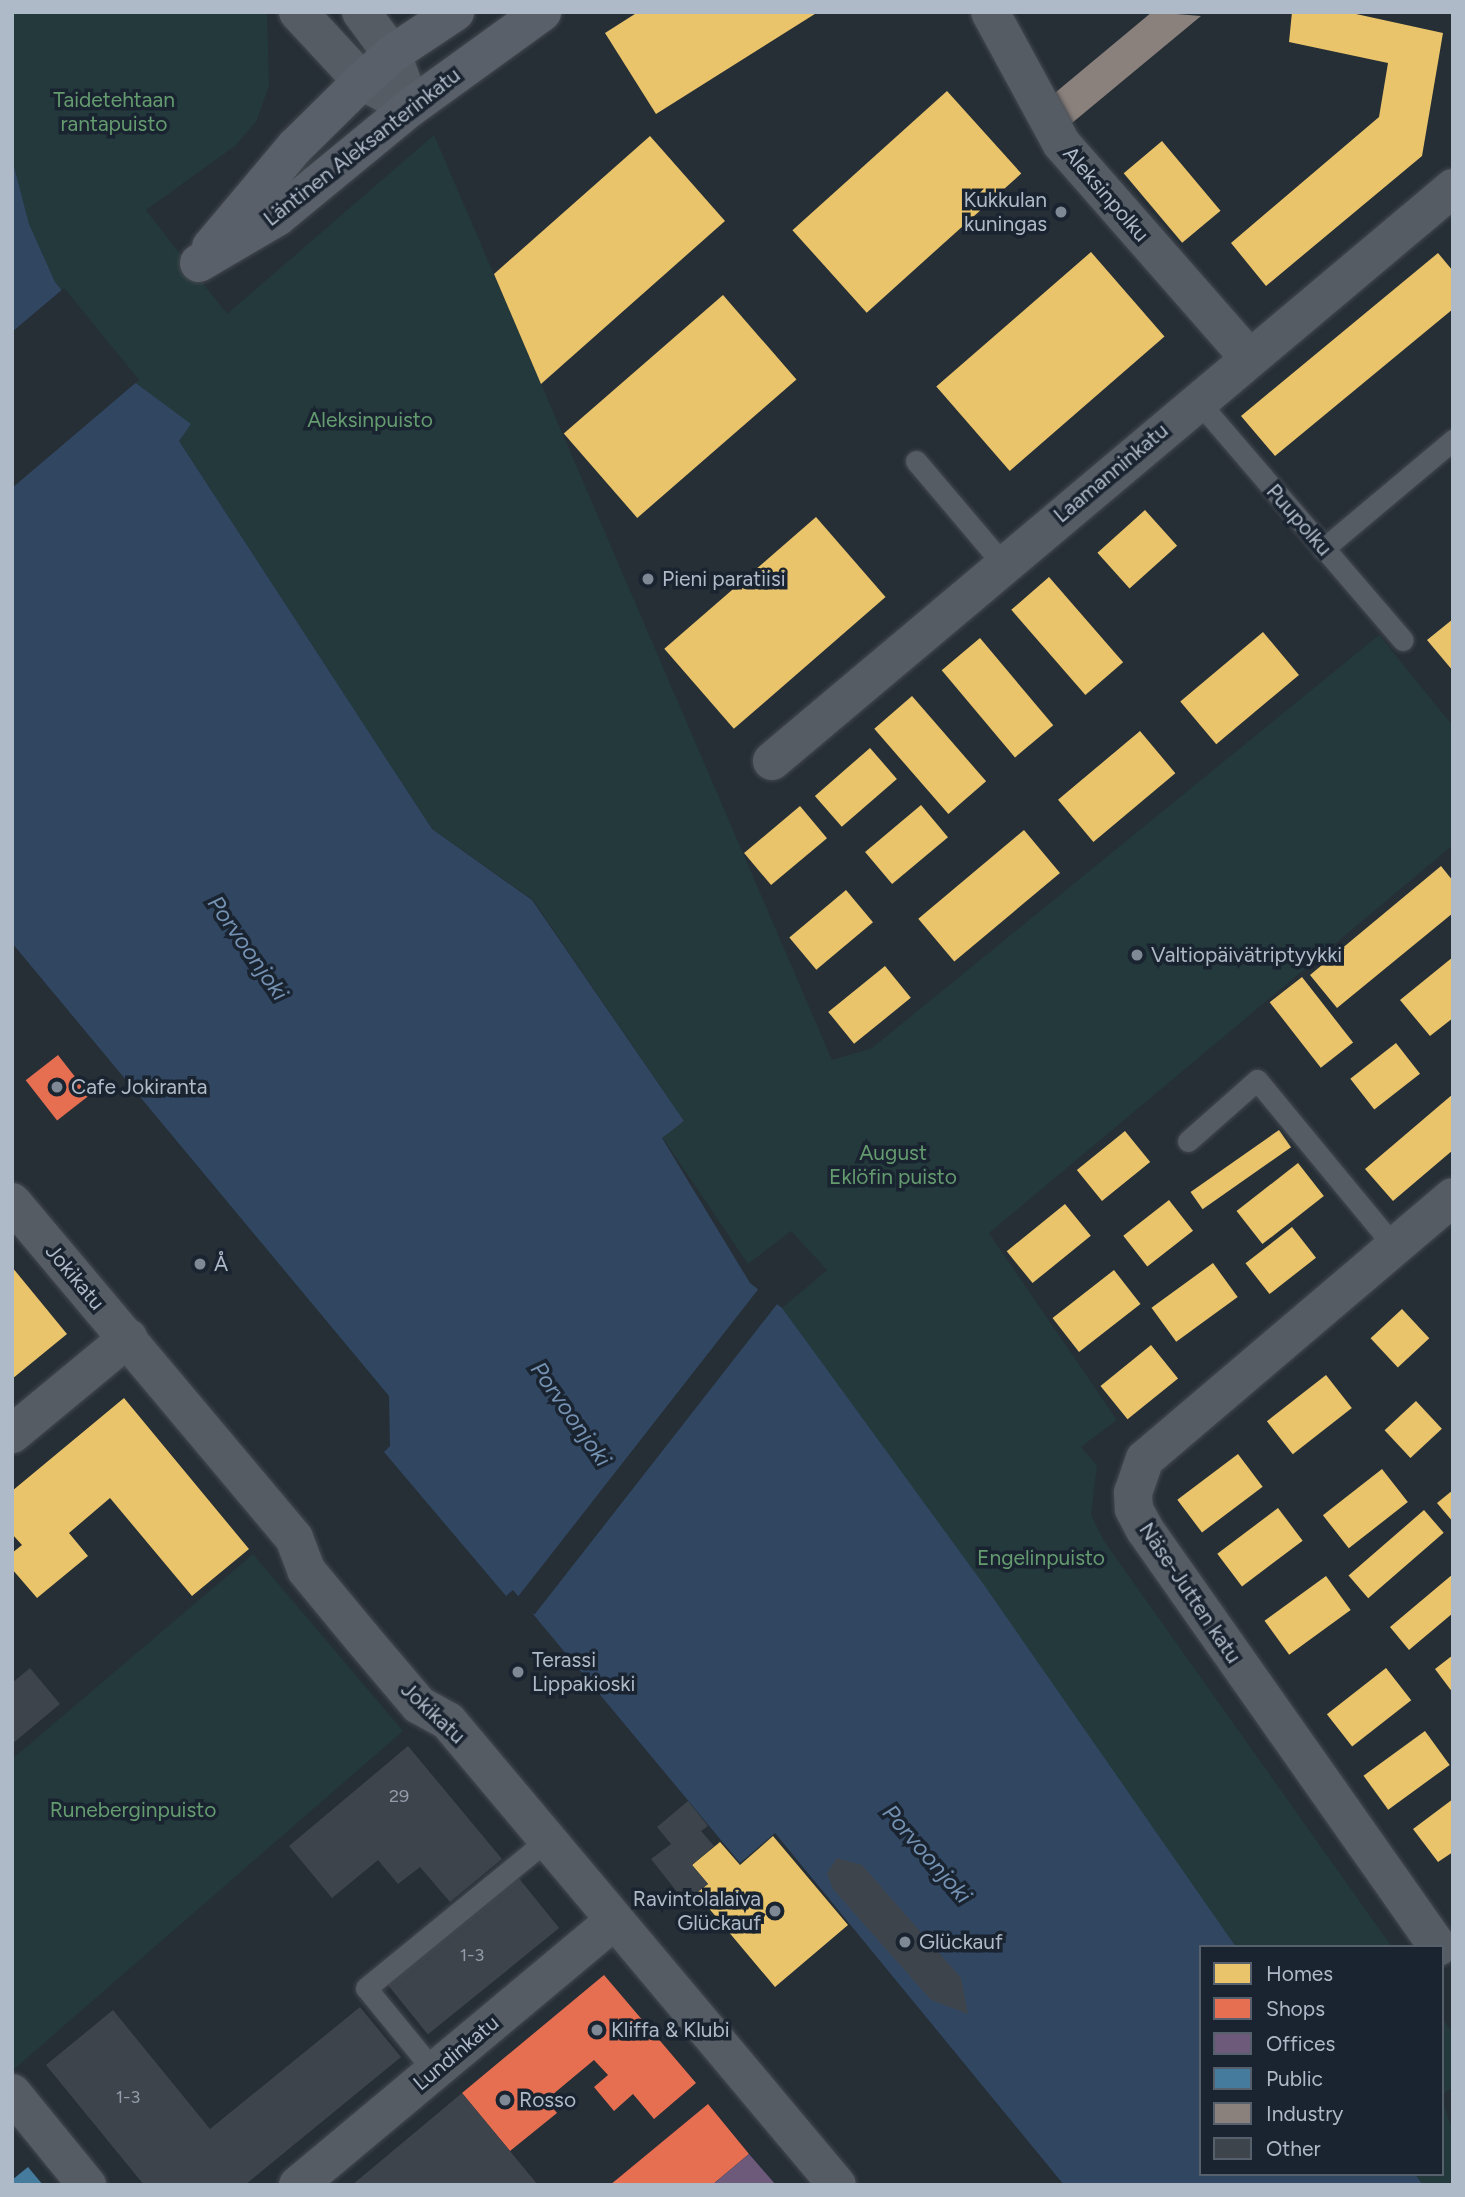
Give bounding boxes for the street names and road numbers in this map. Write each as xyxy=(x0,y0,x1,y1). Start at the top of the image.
street label: Läntinen Aleksanterinkatu xyxy=(259,62,465,232)
street label: Aleksinpolku xyxy=(1058,141,1154,247)
street label: Laamanninkatu xyxy=(1049,418,1173,528)
street label: Puupolku xyxy=(1261,479,1337,561)
street label: Jokikatu xyxy=(40,1239,110,1315)
street label: Näse-Jutten katu xyxy=(1134,1518,1246,1668)
street label: Jokikatu xyxy=(396,1677,470,1749)
street label: Lundinkatu xyxy=(408,2010,504,2096)

